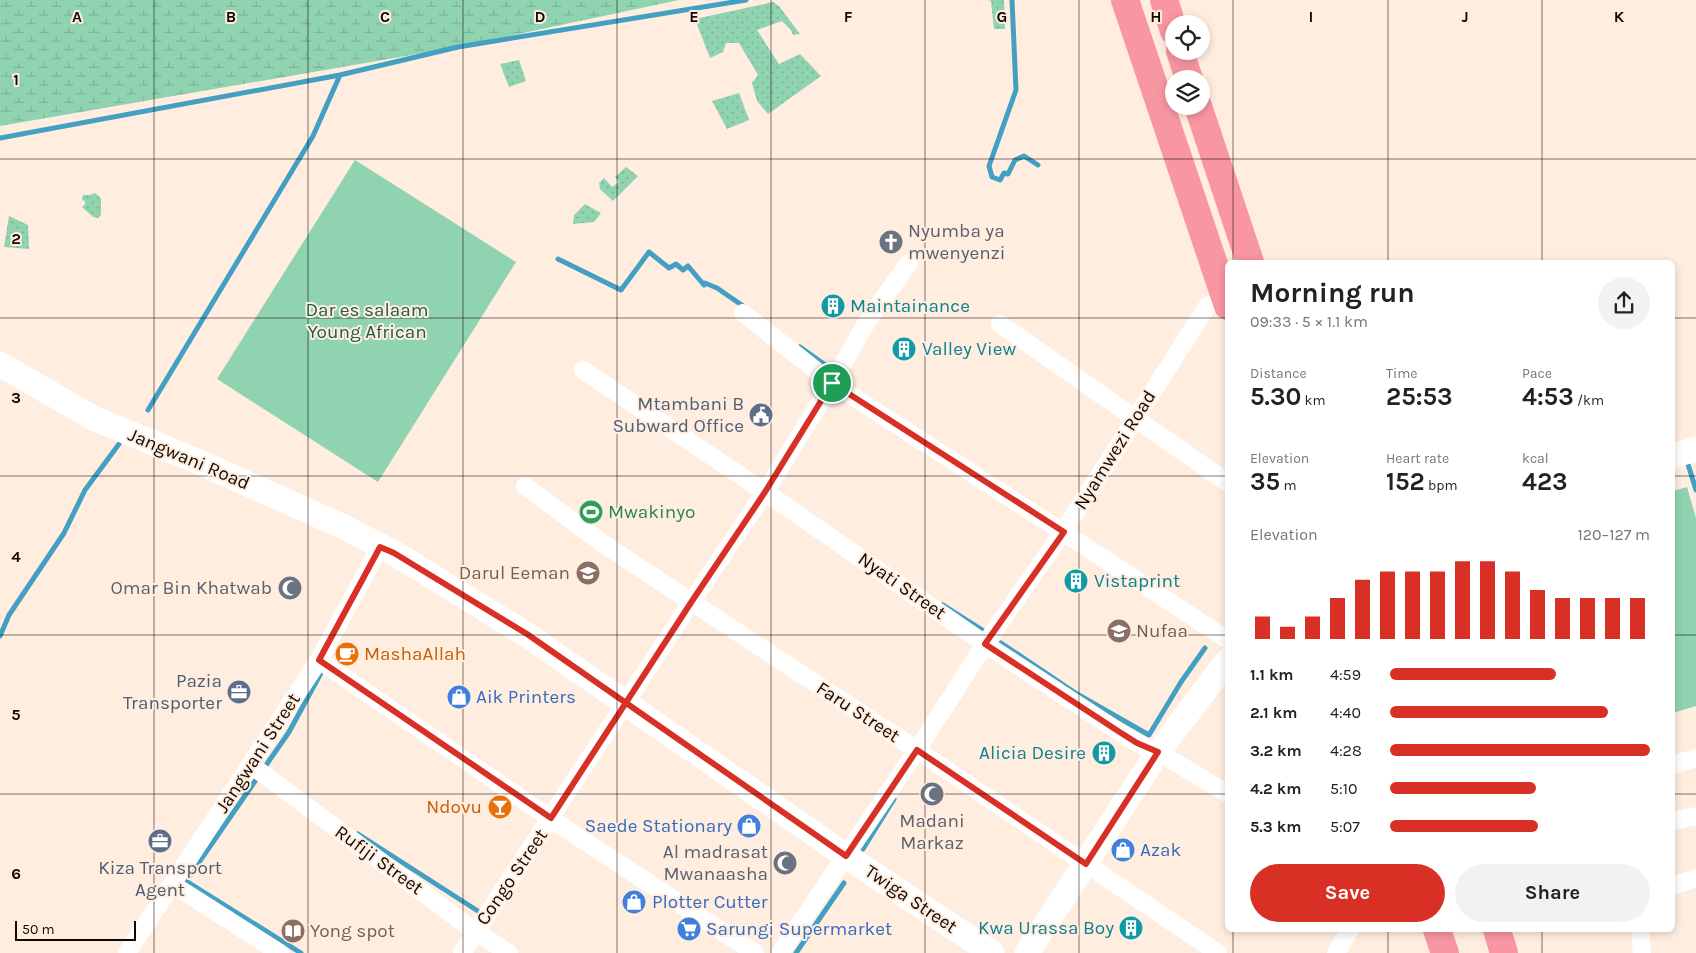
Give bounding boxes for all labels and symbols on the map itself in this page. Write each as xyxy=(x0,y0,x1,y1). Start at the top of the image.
text: A xyxy=(72,7,82,26)
text: B xyxy=(226,7,236,26)
text: C xyxy=(380,7,390,26)
text: D xyxy=(535,7,546,26)
text: E xyxy=(689,7,699,26)
text: F xyxy=(844,7,853,26)
text: G xyxy=(997,7,1007,26)
text: H xyxy=(1150,7,1162,26)
text: I xyxy=(1309,7,1313,26)
text: J xyxy=(1461,7,1469,26)
text: K xyxy=(1614,7,1625,26)
text: 1 xyxy=(13,70,19,89)
place label: Nyumba ya mwenyenzi xyxy=(908,220,1006,264)
text: 2 xyxy=(11,229,21,248)
church icon: Nyumba ya mwenyenzi xyxy=(878,229,904,255)
building icon: Maintainance xyxy=(820,293,846,319)
place label: Maintainance xyxy=(850,295,970,317)
park label: Dar es salaam Young African xyxy=(305,299,429,343)
building icon: Valley View xyxy=(891,336,917,362)
place label: Valley View xyxy=(922,338,1016,360)
pin xyxy=(811,362,853,404)
street label: Nyamwezi Road xyxy=(1069,386,1161,514)
text: 3 xyxy=(11,388,21,407)
place label: Mtambani B Subward Office xyxy=(612,393,744,437)
public building icon: Mtambani B Subward Office xyxy=(748,402,774,428)
street label: Jangwani Road xyxy=(125,423,253,495)
sports icon: Mwakinyo xyxy=(578,499,604,525)
place label: Mwakinyo xyxy=(608,501,695,523)
text: 4 xyxy=(11,547,21,566)
street label: Nyati Street xyxy=(854,548,950,624)
school or university icon: Darul Eeman xyxy=(575,560,601,586)
place label: Darul Eeman xyxy=(459,562,570,584)
building icon: Vistaprint xyxy=(1063,568,1089,594)
place label: Vistaprint xyxy=(1094,570,1180,592)
mosque icon: Omar Bin Khatwab xyxy=(277,575,303,601)
place label: Omar Bin Khatwab xyxy=(111,577,272,599)
school or university icon: Nufaa xyxy=(1106,618,1132,644)
place label: Nufaa xyxy=(1136,620,1188,642)
cafe icon: MashaAllah xyxy=(334,641,360,667)
place label: MashaAllah xyxy=(364,643,466,665)
place label: Pazia Transporter xyxy=(123,670,222,714)
street label: Faru Street xyxy=(812,677,904,747)
office icon: Pazia Transporter xyxy=(226,679,252,705)
shop icon: Aik Printers xyxy=(446,684,472,710)
place label: Aik Printers xyxy=(476,686,576,708)
street label: Jangwani Street xyxy=(211,689,305,817)
text: 5 xyxy=(11,705,21,724)
building icon: Alicia Desire xyxy=(1091,740,1117,766)
place label: Alicia Desire xyxy=(979,742,1086,764)
mosque icon: Madani Markaz xyxy=(919,781,945,807)
bar icon: Ndovu xyxy=(487,794,513,820)
place label: Ndovu xyxy=(426,796,482,818)
place label: Madani Markaz xyxy=(899,810,965,854)
shop icon: Saede Stationary xyxy=(736,813,762,839)
place label: Saede Stationary xyxy=(585,815,732,837)
street label: Rufiji Street xyxy=(331,821,427,899)
street label: Congo Street xyxy=(472,825,552,929)
office icon: Kiza Transport Agent xyxy=(147,828,173,854)
shop icon: Azak xyxy=(1110,837,1136,863)
place label: Azak xyxy=(1140,839,1181,861)
place label: Al madrasat Mwanaasha xyxy=(663,841,768,885)
mosque icon: Al madrasat Mwanaasha xyxy=(772,850,798,876)
place label: Kiza Transport Agent xyxy=(98,857,222,901)
street label: Twiga Street xyxy=(861,860,961,938)
text: 6 xyxy=(11,864,21,883)
shop icon: Plotter Cutter xyxy=(621,889,647,915)
place label: Plotter Cutter xyxy=(652,891,768,913)
building icon: Kwa Urassa Boy xyxy=(1118,915,1144,941)
supermarket icon: Sarungi Supermarket xyxy=(676,916,702,942)
place label: Kwa Urassa Boy xyxy=(978,917,1114,939)
scale bar xyxy=(15,918,136,941)
library icon: Yong spot xyxy=(280,918,306,944)
place label: Sarungi Supermarket xyxy=(706,918,892,940)
place label: Yong spot xyxy=(310,920,395,942)

